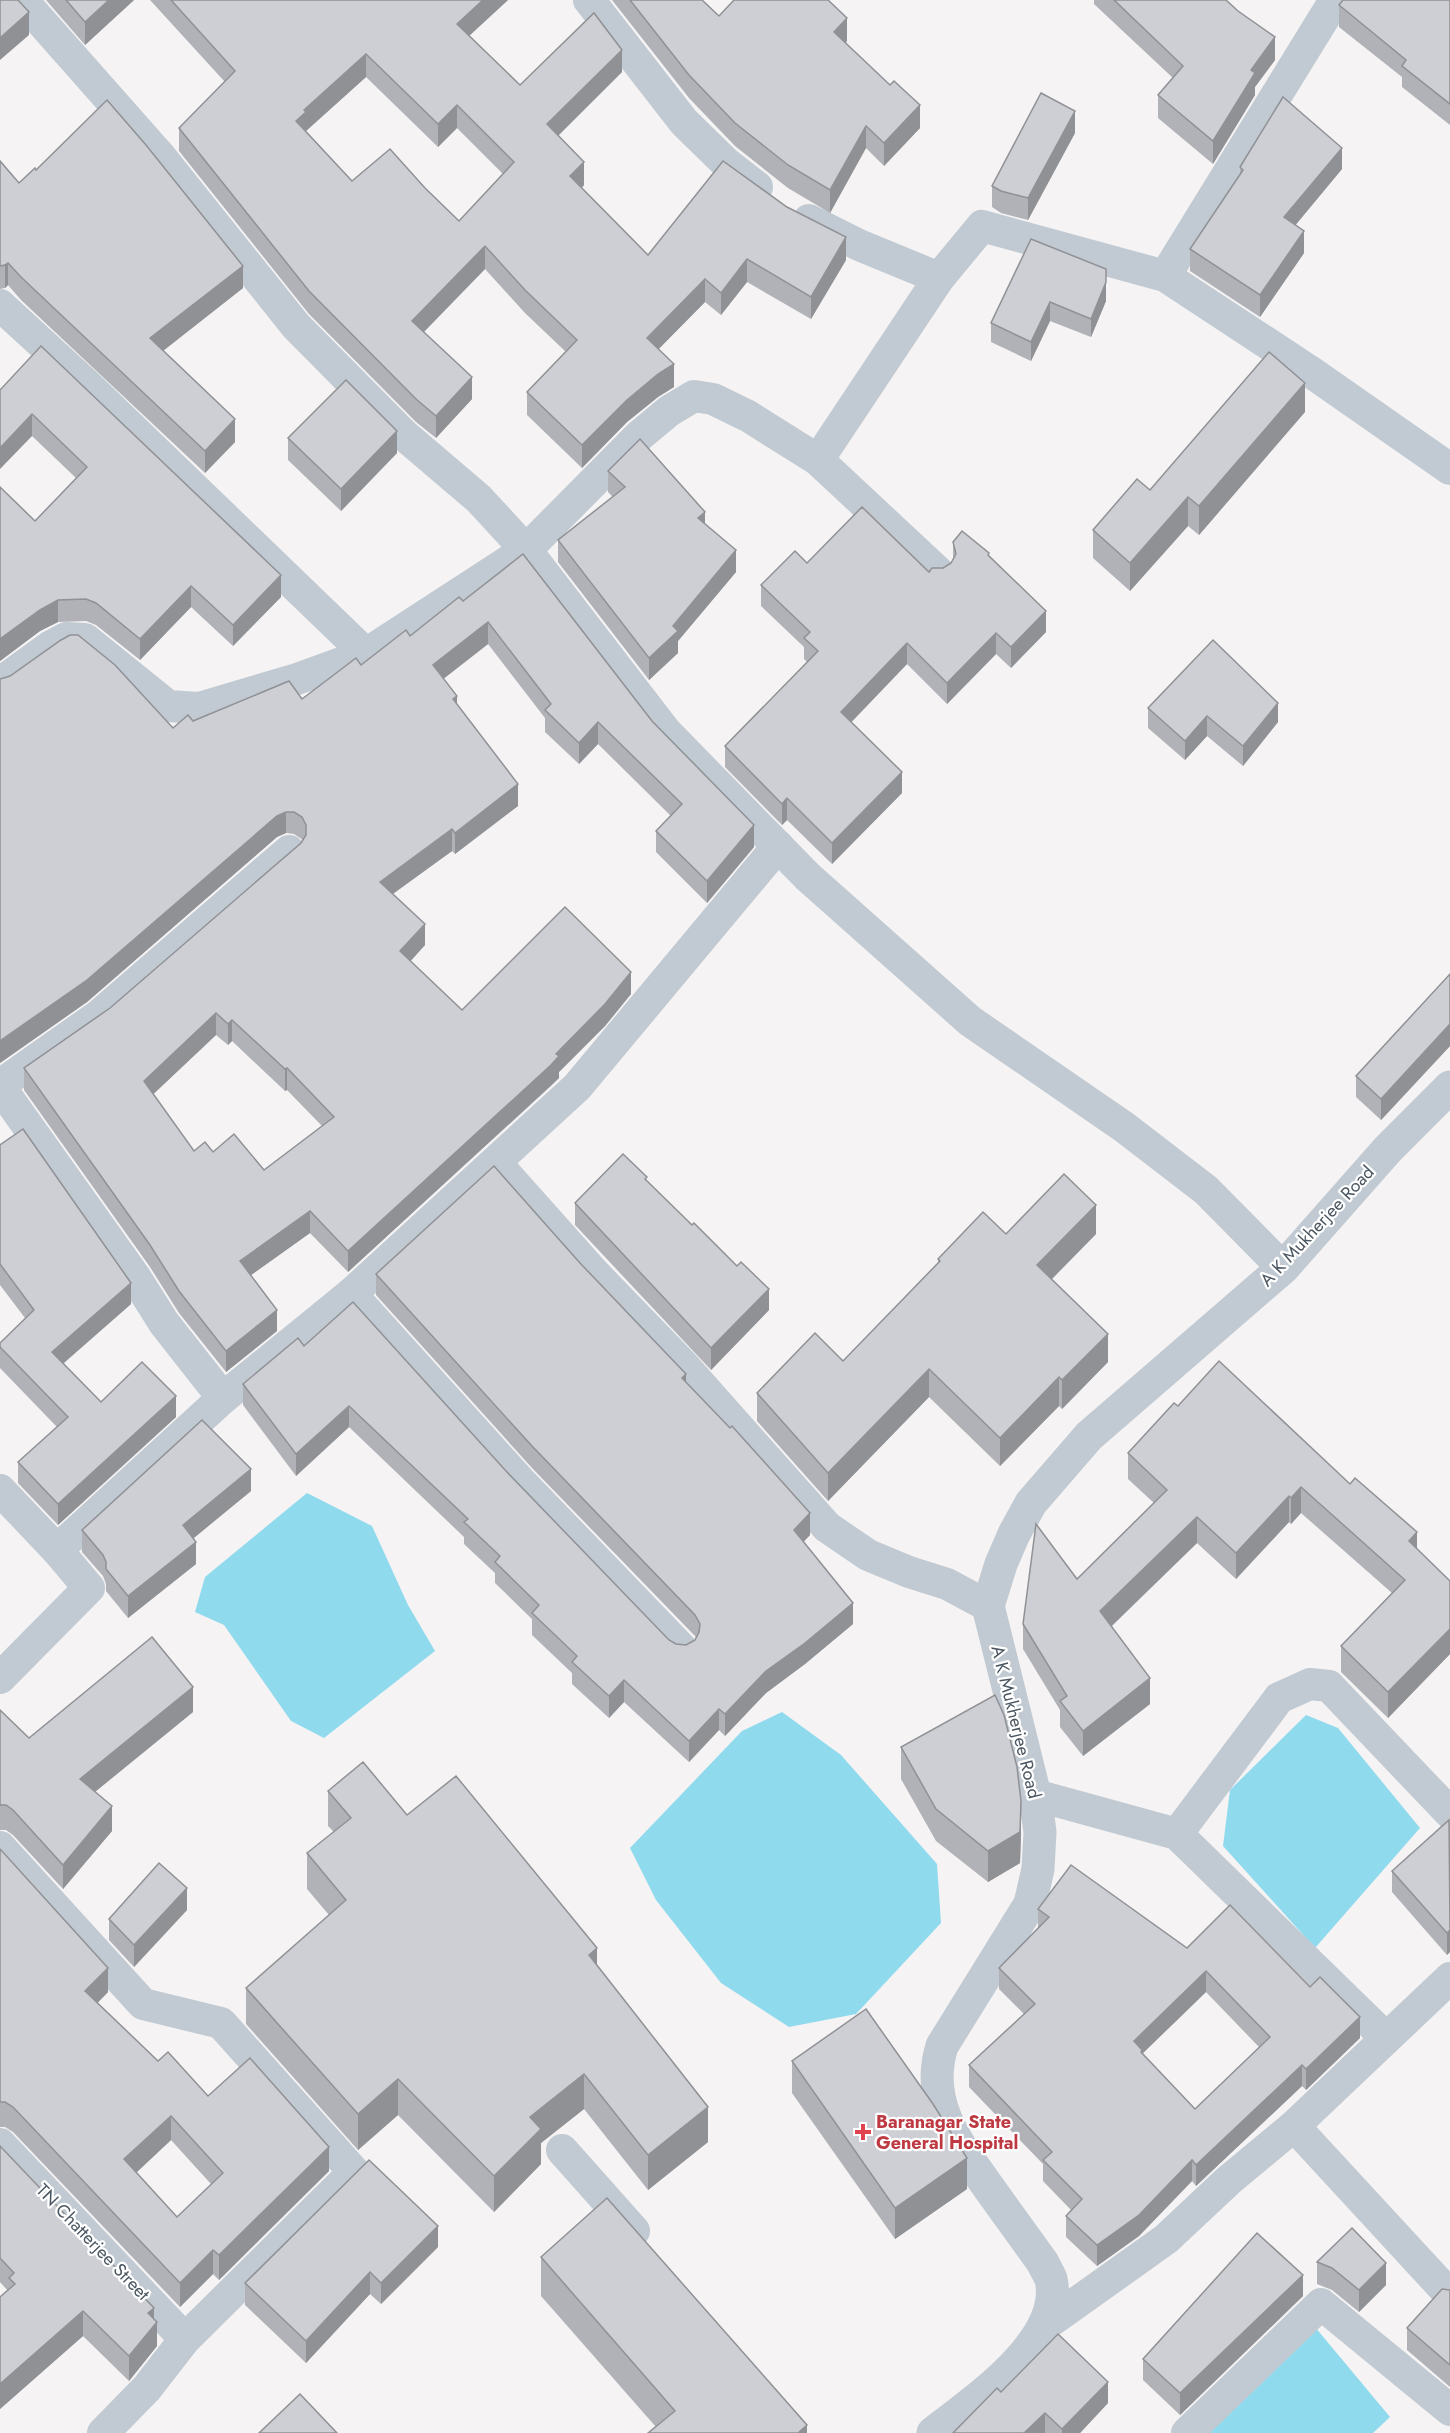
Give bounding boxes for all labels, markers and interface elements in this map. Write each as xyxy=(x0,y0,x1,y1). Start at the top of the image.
street label: A K Mukherjee Road xyxy=(1254,1160,1380,1292)
street label: A K Mukherjee Road xyxy=(984,1643,1048,1801)
place label: Baranagar State General Hospital xyxy=(876,2109,1018,2156)
marker: Baranagar State General Hospital xyxy=(854,2123,872,2141)
street label: TN Chatterjee Street xyxy=(30,2178,156,2307)

